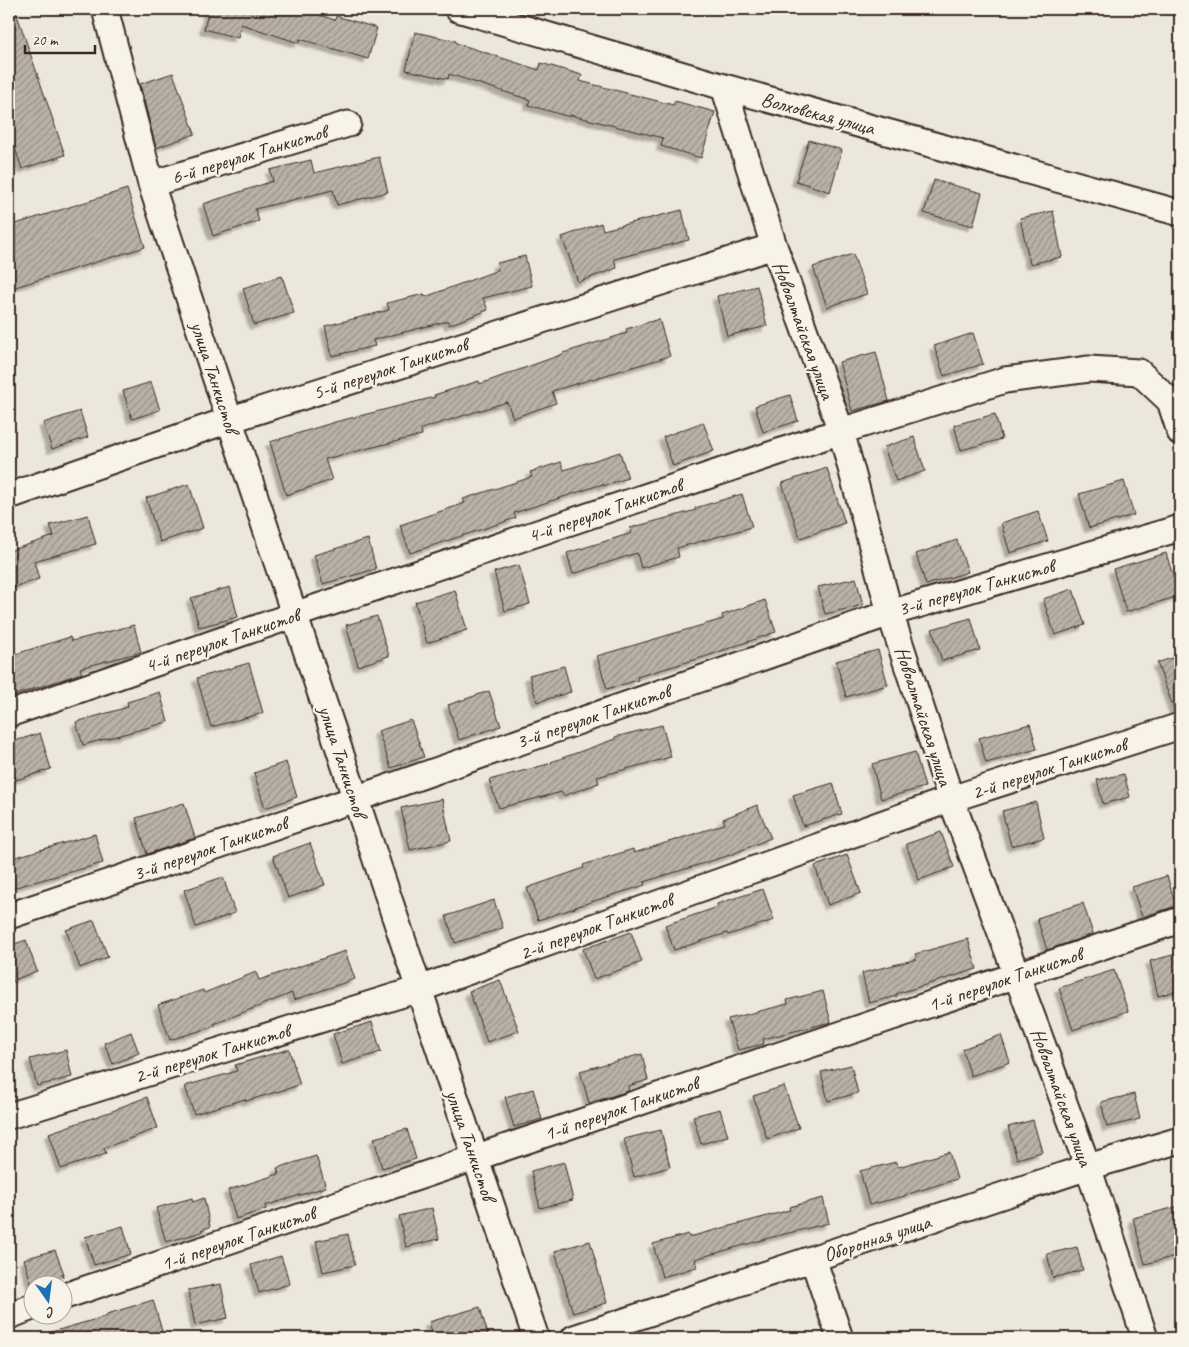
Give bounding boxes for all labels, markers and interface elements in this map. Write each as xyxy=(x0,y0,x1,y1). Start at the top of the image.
scale bar xyxy=(25,22,95,54)
text: 20 m xyxy=(32,31,59,50)
street label: Волховская улица xyxy=(758,86,879,141)
street label: 6-й переулок Танкистов xyxy=(168,118,334,190)
street label: Новоалтайская улица xyxy=(767,258,841,404)
street label: улица Танкистов xyxy=(185,318,246,441)
street label: 5-й переулок Танкистов xyxy=(310,330,474,405)
street label: 4-й переулок Танкистов xyxy=(525,471,689,549)
street label: 3-й переулок Танкистов xyxy=(895,552,1061,622)
street label: 4-й переулок Танкистов xyxy=(142,601,306,679)
street label: Новоалтайская улица xyxy=(889,643,958,791)
street label: 3-й переулок Танкистов xyxy=(513,677,677,755)
street label: улица Танкистов xyxy=(313,702,374,825)
street label: 2-й переулок Танкистов xyxy=(969,730,1133,805)
street label: 3-й переулок Танкистов xyxy=(130,809,294,887)
street label: 2-й переулок Танкистов xyxy=(516,886,680,966)
street label: 1-й переулок Танкистов xyxy=(925,940,1089,1018)
street label: 2-й переулок Танкистов xyxy=(131,1017,297,1089)
street label: Новоалтайская улица xyxy=(1025,1025,1099,1171)
street label: 1-й переулок Танкистов xyxy=(541,1069,705,1147)
street label: улица Танкистов xyxy=(440,1086,503,1208)
street label: 1-й переулок Танкистов xyxy=(158,1199,322,1277)
street label: Оборонная улица xyxy=(820,1209,935,1268)
north arrow xyxy=(22,1274,72,1324)
text: С xyxy=(44,1303,56,1322)

